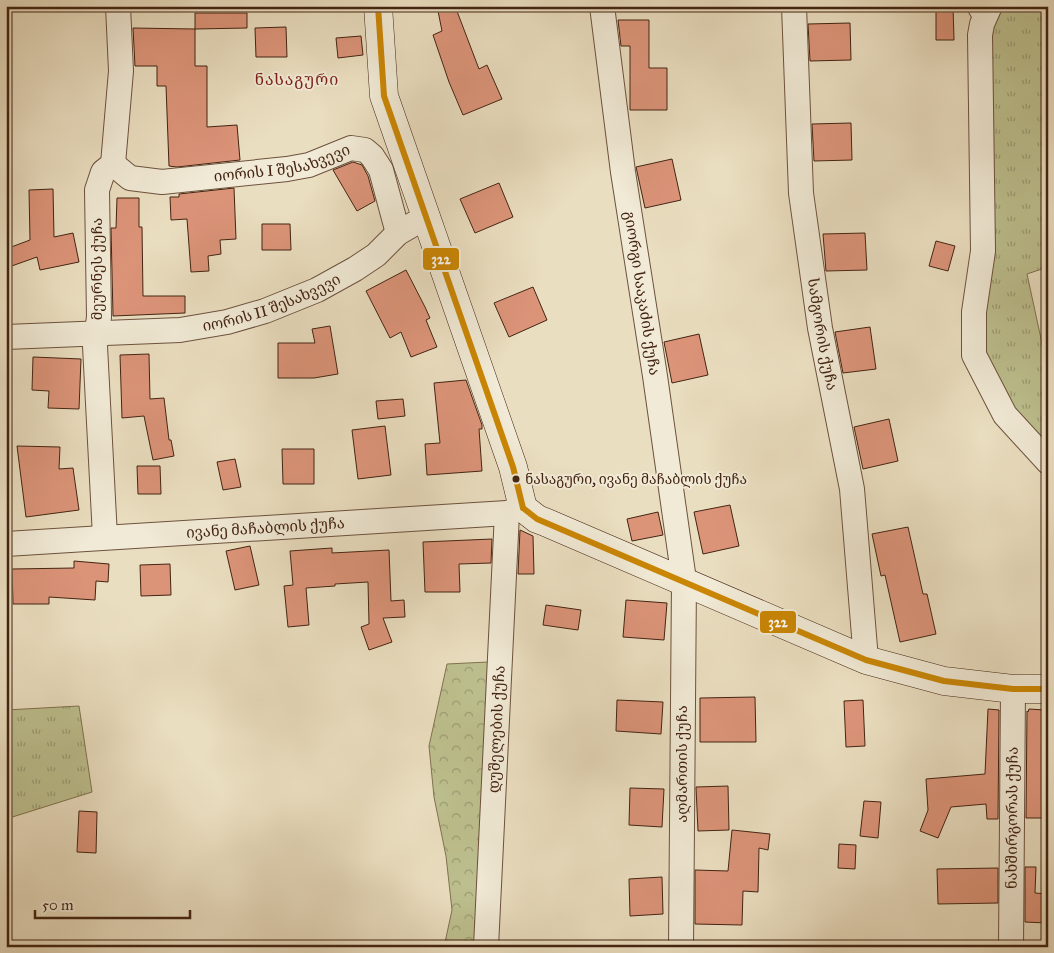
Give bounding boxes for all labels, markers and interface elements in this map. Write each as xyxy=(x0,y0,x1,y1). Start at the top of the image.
district label: ნასაგური xyxy=(255,70,339,89)
street label: იორის I შესახვევი xyxy=(213,140,353,186)
street label: გიორგი სააკაძის ქუჩა xyxy=(620,210,664,376)
street label: მეურნეს ქუჩა xyxy=(88,218,106,320)
line badge: 322 xyxy=(422,247,460,271)
text: 322 xyxy=(431,251,452,269)
street label: იორის II შესახვევი xyxy=(201,270,344,335)
street label: სამგორის ქუჩა xyxy=(804,277,841,392)
place label: ნასაგური, ივანე მაჩაბლის ქუჩა xyxy=(525,471,747,488)
marker: ნასაგური, ივანე მაჩაბლის ქუჩა xyxy=(511,474,521,484)
street label: ივანე მაჩაბლის ქუჩა xyxy=(186,514,345,542)
line badge: 322 xyxy=(759,610,797,634)
text: 322 xyxy=(768,614,789,632)
street label: დუშელების ქუჩა xyxy=(484,665,509,793)
street label: აღმართის ქუჩა xyxy=(673,705,691,823)
street label: ნახშირგორას ქუჩა xyxy=(1002,747,1022,889)
scale bar xyxy=(35,888,190,920)
text: 50 m xyxy=(42,896,74,914)

